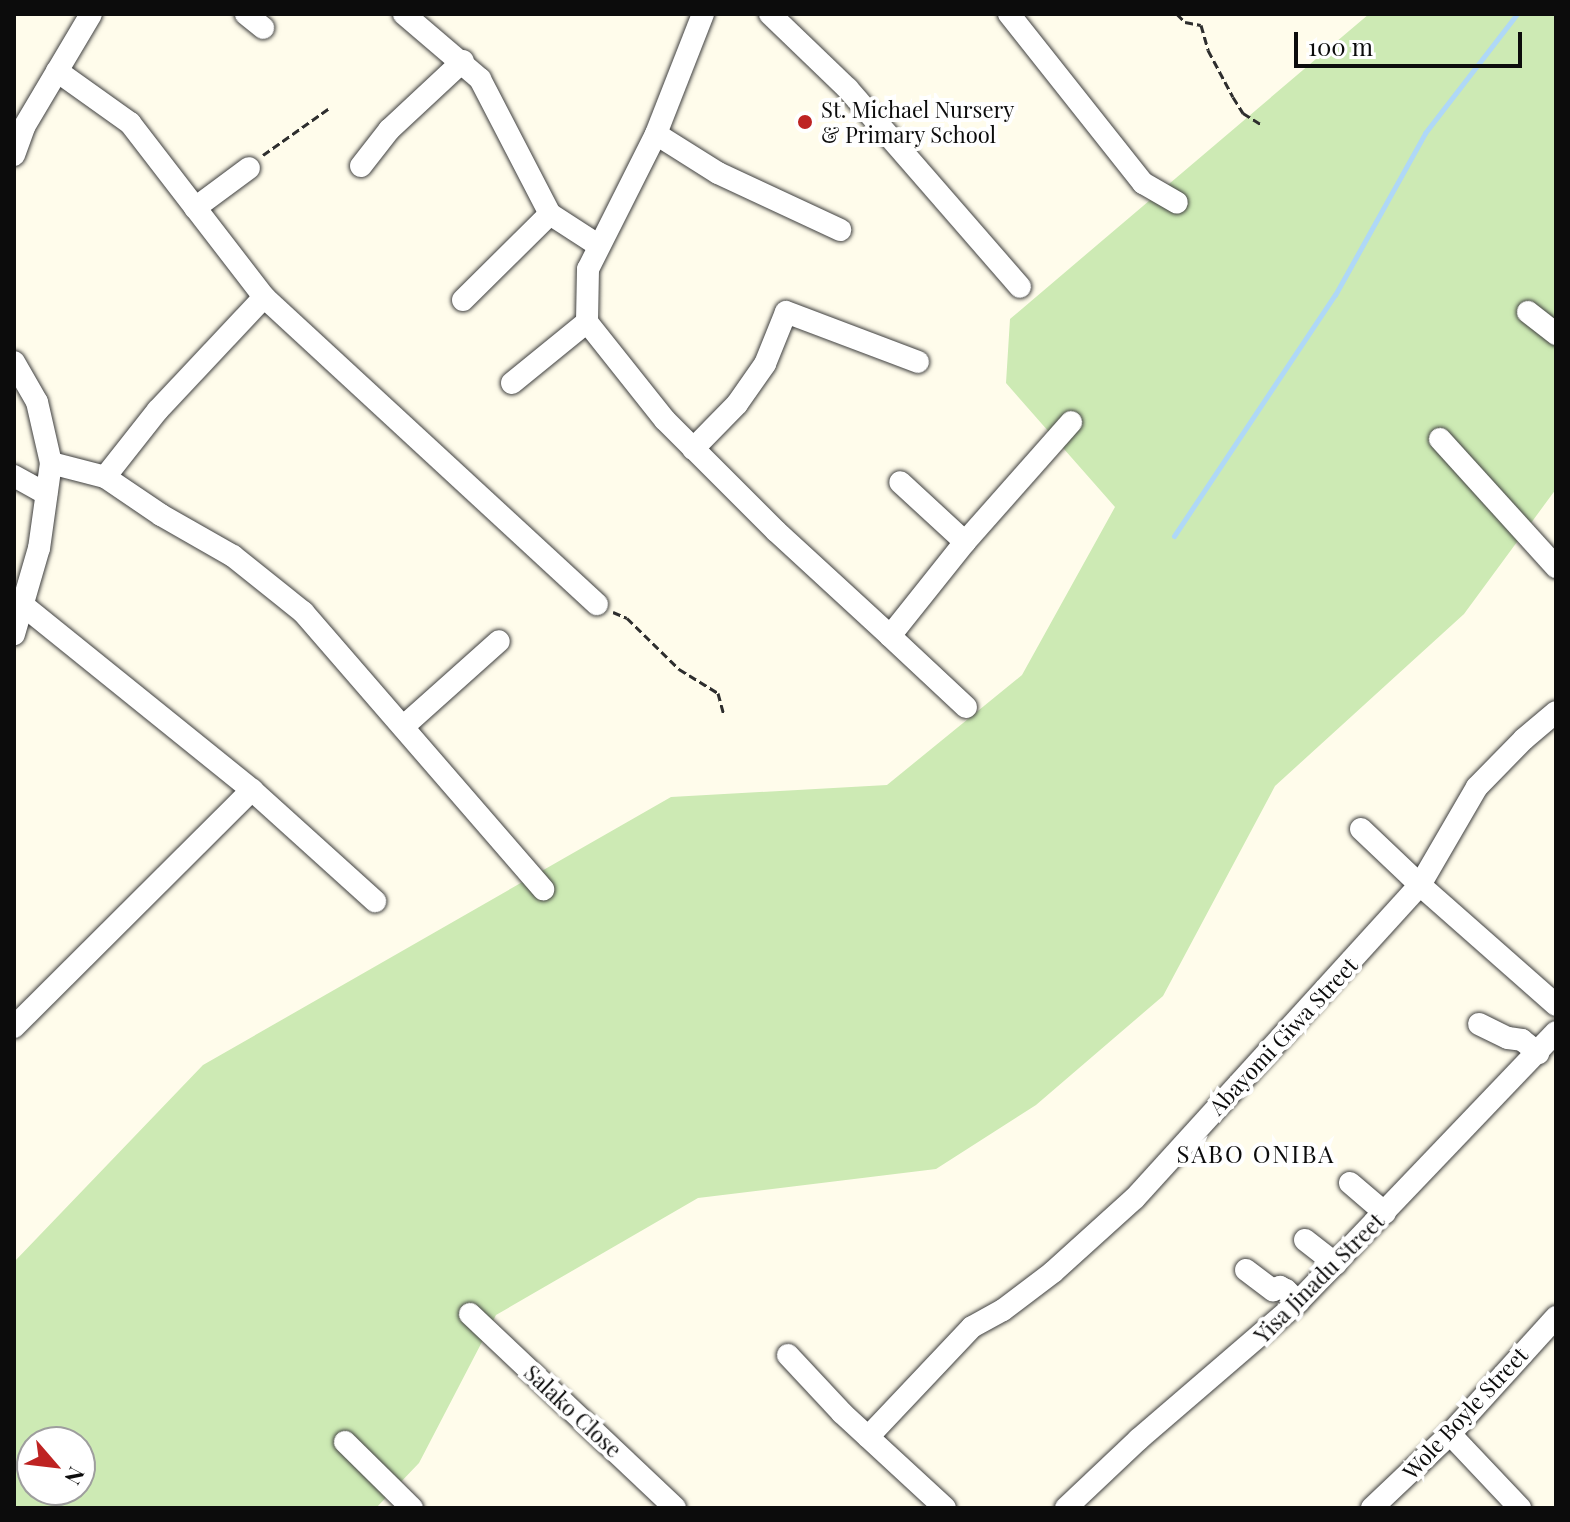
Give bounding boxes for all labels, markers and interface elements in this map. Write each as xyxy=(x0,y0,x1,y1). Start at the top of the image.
scale bar xyxy=(1298,16,1526,66)
text: 100 m xyxy=(1308,30,1373,62)
place label: St. Michael Nursery & Primary School xyxy=(821,96,1014,148)
marker: St. Michael Nursery & Primary School xyxy=(796,113,814,131)
street label: Abayomi Giwa Street xyxy=(1203,952,1363,1120)
district label: SABO ONIBA xyxy=(1177,1140,1335,1168)
street label: Yisa Jinadu Street xyxy=(1249,1208,1389,1348)
street label: Wole Boyle Street xyxy=(1397,1342,1533,1484)
street label: Salako Close xyxy=(519,1359,627,1463)
north arrow xyxy=(16,1426,96,1506)
text: N xyxy=(58,1462,92,1490)

